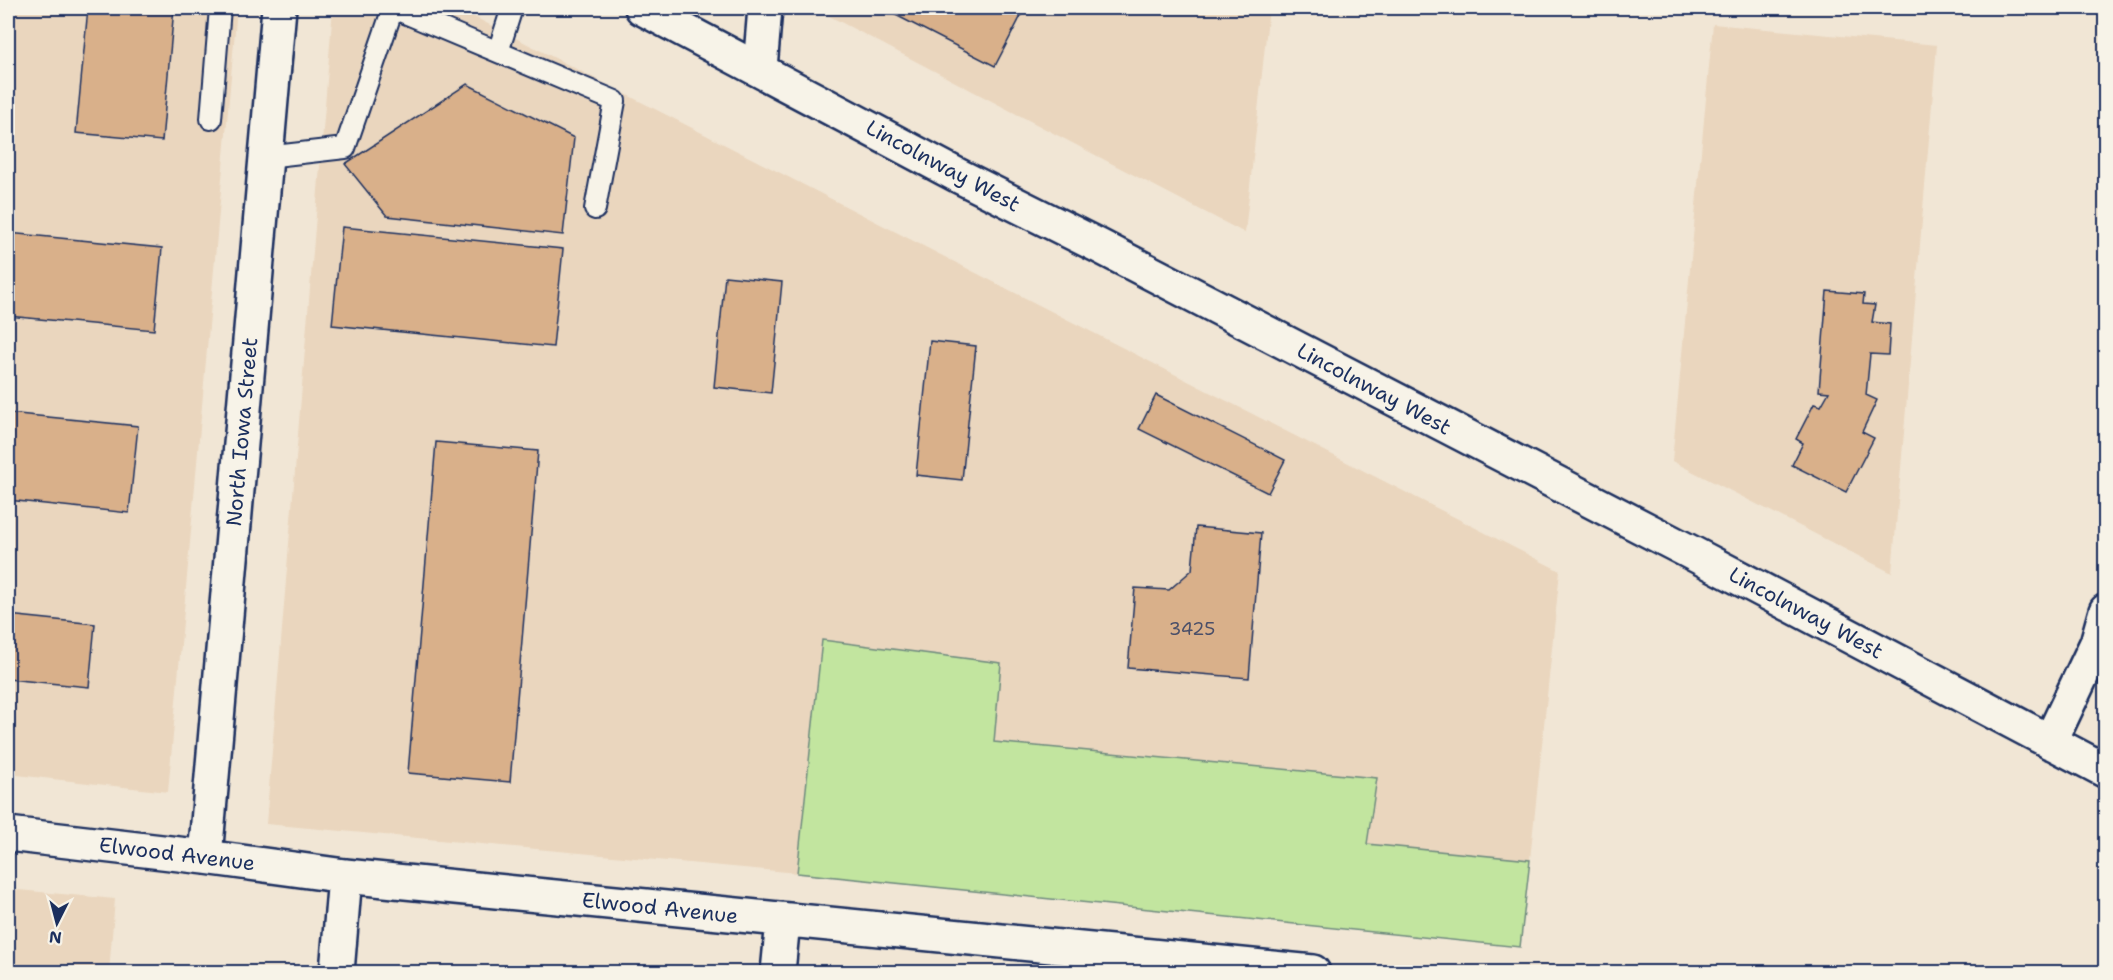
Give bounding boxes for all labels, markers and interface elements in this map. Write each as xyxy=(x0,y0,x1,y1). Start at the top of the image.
street label: Lincolnway West xyxy=(861,113,1025,219)
street label: North Iowa Street xyxy=(220,336,264,528)
street label: Lincolnway West xyxy=(1292,336,1456,442)
street label: Lincolnway West xyxy=(1724,560,1888,666)
house number: 3425 xyxy=(1169,617,1215,641)
street label: Elwood Avenue xyxy=(97,831,257,877)
street label: Elwood Avenue xyxy=(581,886,739,930)
north arrow xyxy=(27,893,87,953)
text: N xyxy=(48,926,63,949)

